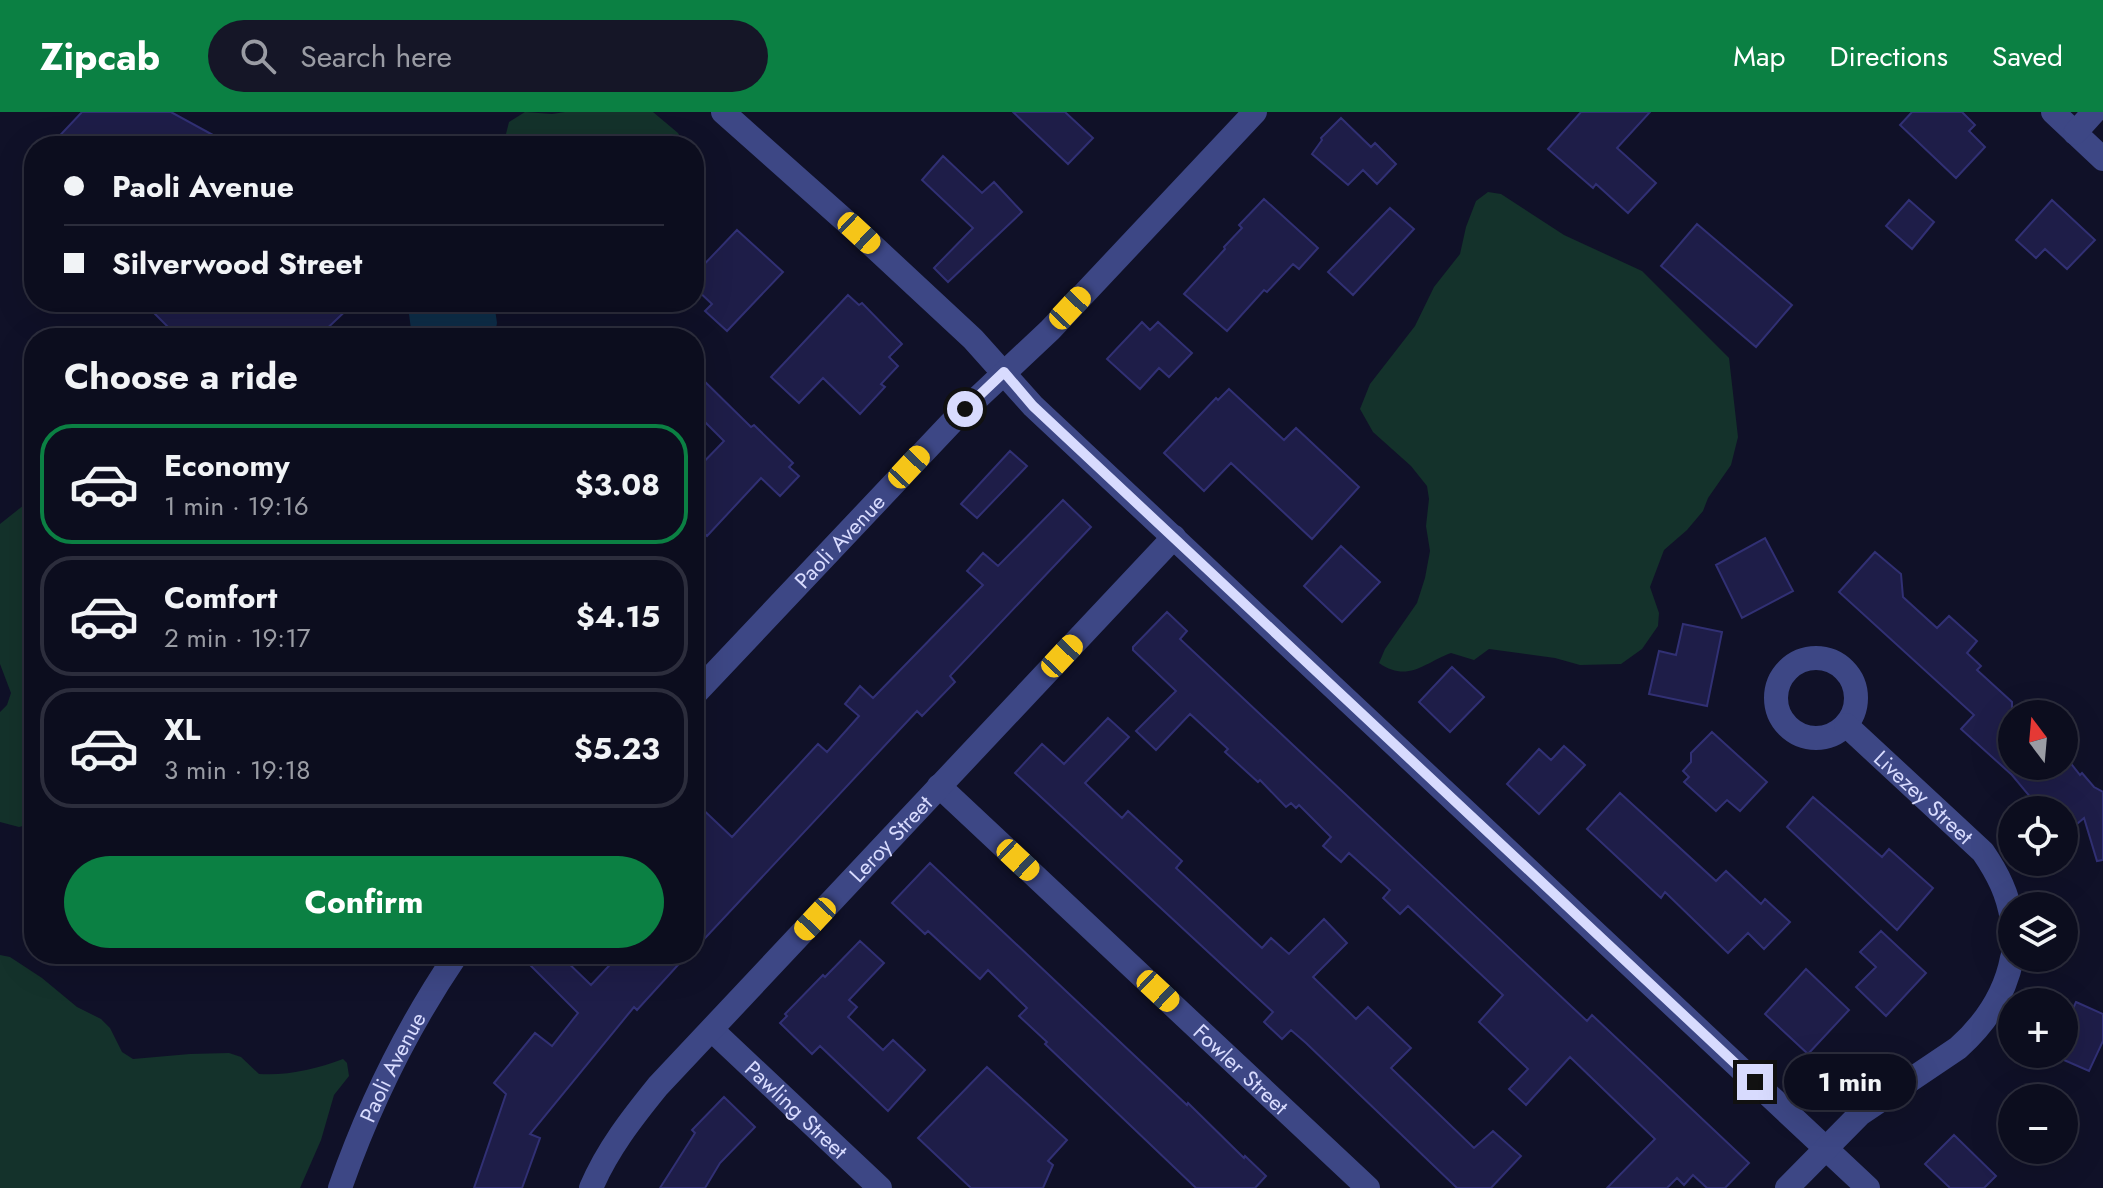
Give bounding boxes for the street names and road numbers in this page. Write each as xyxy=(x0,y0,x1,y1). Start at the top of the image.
street label: Paoli Avenue xyxy=(787,486,892,596)
street label: Livezey Street xyxy=(1867,743,1981,852)
street label: Leroy Street xyxy=(842,787,940,889)
street label: Paoli Avenue xyxy=(351,1006,434,1127)
street label: Fowler Street xyxy=(1186,1016,1296,1122)
street label: Pawling Street xyxy=(738,1053,856,1166)

